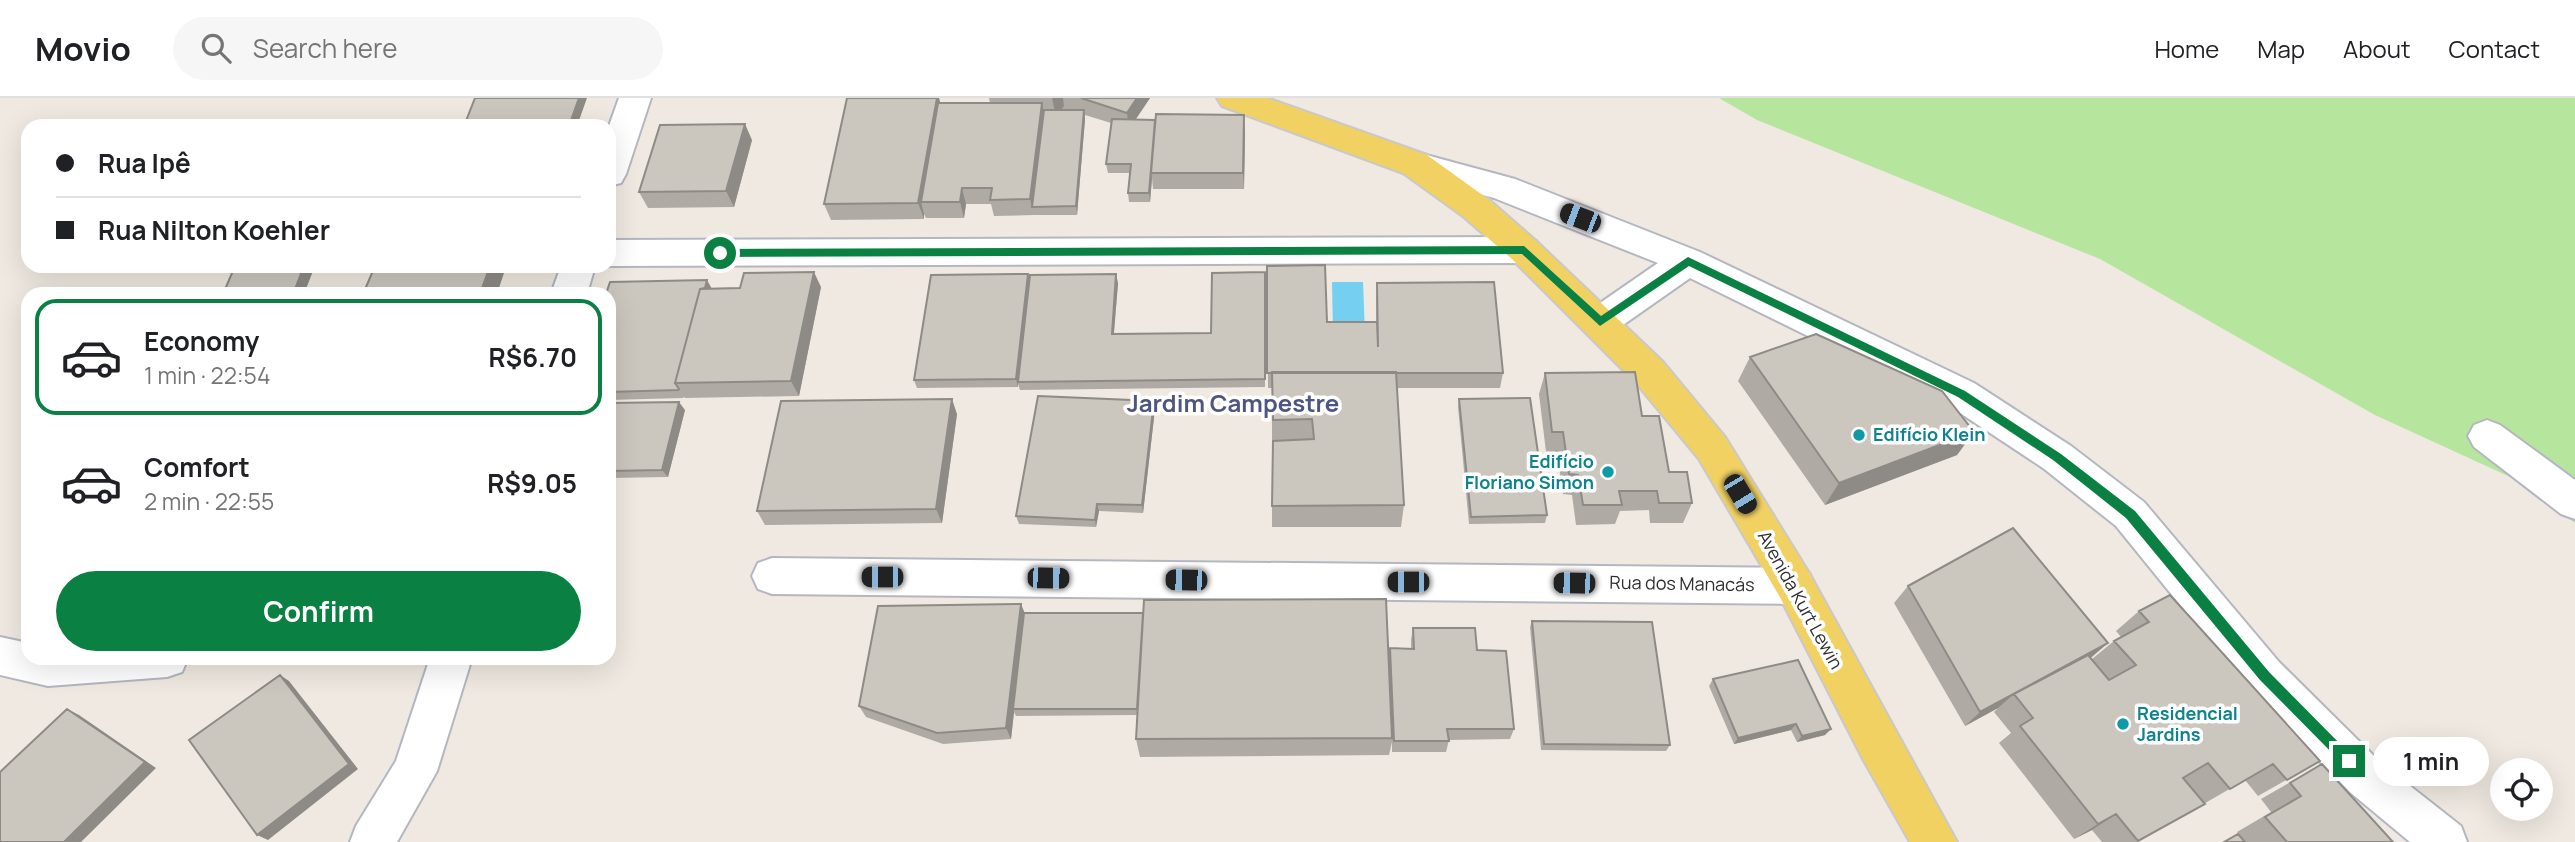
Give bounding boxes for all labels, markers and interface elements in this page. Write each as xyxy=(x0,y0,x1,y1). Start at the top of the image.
search box xyxy=(173,17,663,80)
text: Movio xyxy=(35,26,131,71)
icon: search xyxy=(197,29,235,67)
text: Search here xyxy=(253,30,397,66)
text: Home xyxy=(2154,32,2219,65)
text: Map xyxy=(2257,32,2305,65)
text: About xyxy=(2343,32,2411,65)
text: Contact xyxy=(2449,32,2540,65)
text: Rua Ipê xyxy=(98,145,191,181)
car xyxy=(1557,201,1604,235)
text: Rua Nilton Koehler xyxy=(98,212,330,248)
route start xyxy=(704,237,736,269)
text: Economy xyxy=(144,323,259,359)
icon: car xyxy=(60,326,123,389)
text: R$6.70 xyxy=(488,339,577,375)
text: 1 min · 22:54 xyxy=(144,359,270,391)
district label: Jardim Campestre xyxy=(1127,386,1339,419)
place label: Edifício Klein xyxy=(1873,422,1986,446)
marker: Edifício Klein xyxy=(1851,427,1867,443)
text: Comfort xyxy=(144,449,250,485)
place label: Edifício Floriano Simon xyxy=(1465,449,1594,494)
icon: car xyxy=(60,452,123,515)
marker: Edifício Floriano Simon xyxy=(1600,464,1616,480)
text: R$9.05 xyxy=(487,465,577,501)
car xyxy=(1721,471,1760,517)
text: 2 min · 22:55 xyxy=(144,485,274,517)
street label: Avenida Kurt Lewin xyxy=(1753,526,1849,673)
car xyxy=(862,567,904,588)
car xyxy=(1027,567,1070,589)
car xyxy=(1165,569,1208,591)
street label: Rua dos Manacás xyxy=(1609,570,1755,596)
button: Confirm xyxy=(56,571,581,651)
car xyxy=(1388,572,1430,593)
car xyxy=(1553,572,1596,594)
place label: Residencial Jardins xyxy=(2137,701,2238,746)
marker: Residencial Jardins xyxy=(2115,716,2131,732)
callout: 1 min xyxy=(2374,736,2489,786)
route end xyxy=(2333,745,2365,777)
text: 1 min xyxy=(2403,745,2459,777)
map controls xyxy=(2490,758,2553,821)
button: locate xyxy=(2490,758,2553,821)

